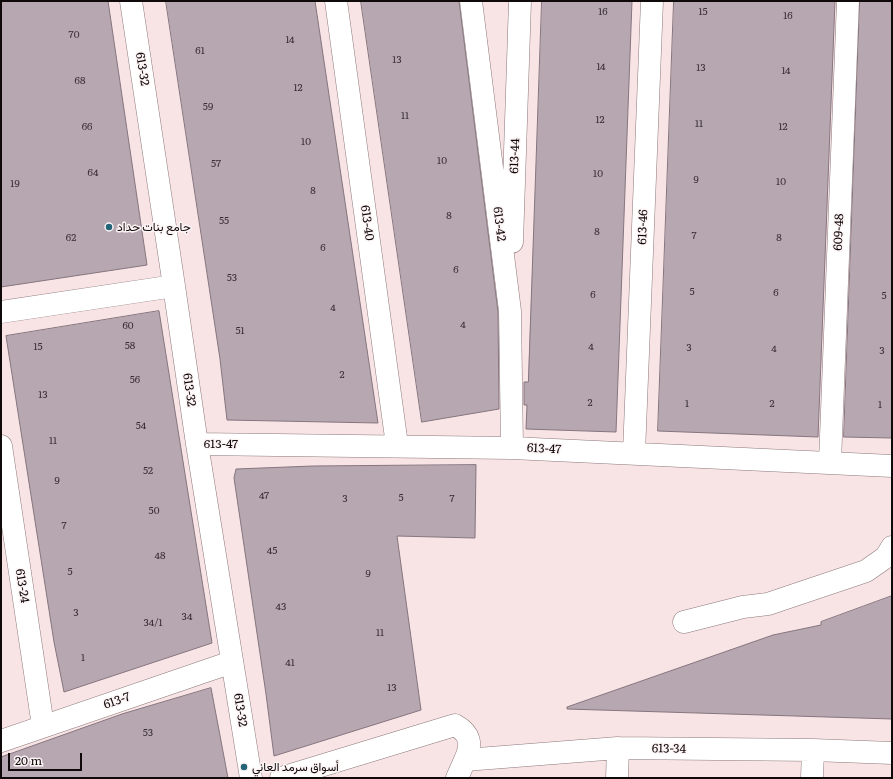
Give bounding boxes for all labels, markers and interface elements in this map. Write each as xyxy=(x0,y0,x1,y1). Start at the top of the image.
house number: 16 xyxy=(598,6,608,18)
house number: 15 xyxy=(698,6,708,18)
house number: 16 xyxy=(783,10,793,22)
house number: 70 xyxy=(69,29,79,41)
house number: 14 xyxy=(285,34,295,46)
house number: 61 xyxy=(195,45,205,57)
street label: 613-32 xyxy=(132,51,152,87)
house number: 13 xyxy=(392,54,402,66)
house number: 14 xyxy=(596,61,606,73)
house number: 13 xyxy=(696,62,706,74)
house number: 14 xyxy=(781,65,791,77)
house number: 68 xyxy=(75,75,85,87)
house number: 12 xyxy=(293,82,303,94)
house number: 59 xyxy=(203,101,213,113)
house number: 11 xyxy=(401,110,409,122)
house number: 12 xyxy=(595,114,605,126)
house number: 11 xyxy=(695,118,703,130)
house number: 66 xyxy=(82,121,92,133)
house number: 12 xyxy=(778,121,788,133)
house number: 10 xyxy=(301,136,311,148)
street label: 613-44 xyxy=(507,138,523,174)
house number: 10 xyxy=(437,155,447,167)
house number: 57 xyxy=(211,158,221,170)
house number: 64 xyxy=(88,167,98,179)
house number: 10 xyxy=(593,168,603,180)
house number: 9 xyxy=(693,174,699,186)
house number: 10 xyxy=(776,176,786,188)
house number: 19 xyxy=(10,178,20,190)
house number: 8 xyxy=(310,185,316,197)
street label: 613-40 xyxy=(357,204,377,242)
street label: 613-42 xyxy=(490,206,508,242)
street label: 613-46 xyxy=(635,209,651,245)
house number: 8 xyxy=(446,210,452,222)
street label: 609-48 xyxy=(831,213,847,251)
house number: 55 xyxy=(219,215,229,227)
place label: جامع بنات حداد xyxy=(117,220,191,234)
marker: جامع بنات حداد xyxy=(104,222,114,232)
house number: 8 xyxy=(594,226,600,238)
house number: 7 xyxy=(691,230,697,242)
house number: 62 xyxy=(66,232,76,244)
house number: 8 xyxy=(776,232,782,244)
house number: 6 xyxy=(320,242,326,254)
house number: 6 xyxy=(453,264,459,276)
house number: 53 xyxy=(227,272,237,284)
house number: 5 xyxy=(689,286,695,298)
house number: 6 xyxy=(773,287,779,299)
house number: 6 xyxy=(590,289,596,301)
house number: 5 xyxy=(881,290,887,302)
house number: 4 xyxy=(330,302,336,314)
house number: 4 xyxy=(460,319,466,331)
house number: 60 xyxy=(122,320,134,332)
house number: 51 xyxy=(235,325,245,337)
house number: 58 xyxy=(125,340,135,352)
house number: 15 xyxy=(33,341,43,353)
house number: 4 xyxy=(588,341,594,353)
house number: 3 xyxy=(686,342,692,354)
house number: 4 xyxy=(771,343,777,355)
house number: 3 xyxy=(879,345,885,357)
house number: 2 xyxy=(339,369,345,381)
street label: 613-32 xyxy=(180,372,198,408)
house number: 56 xyxy=(130,374,140,386)
house number: 13 xyxy=(38,389,48,401)
house number: 2 xyxy=(587,397,593,409)
house number: 1 xyxy=(685,398,689,410)
house number: 2 xyxy=(769,398,775,410)
house number: 1 xyxy=(878,399,882,411)
house number: 54 xyxy=(136,420,146,432)
house number: 11 xyxy=(49,435,57,447)
street label: 613-47 xyxy=(204,437,238,451)
street label: 613-47 xyxy=(526,441,562,457)
house number: 52 xyxy=(143,465,153,477)
house number: 9 xyxy=(54,475,60,487)
house number: 47 xyxy=(259,490,269,502)
house number: 5 xyxy=(398,492,404,504)
house number: 3 xyxy=(342,493,348,505)
house number: 7 xyxy=(449,493,455,505)
house number: 50 xyxy=(149,505,159,517)
house number: 7 xyxy=(61,520,67,532)
house number: 45 xyxy=(267,545,277,557)
house number: 48 xyxy=(154,550,166,562)
house number: 5 xyxy=(67,566,73,578)
street label: 613-24 xyxy=(12,568,32,604)
house number: 9 xyxy=(365,568,371,580)
house number: 43 xyxy=(276,601,286,613)
house number: 3 xyxy=(73,607,79,619)
house number: 34 xyxy=(182,611,192,623)
house number: 34/1 xyxy=(143,617,163,629)
house number: 11 xyxy=(376,627,384,639)
house number: 1 xyxy=(81,652,85,664)
house number: 41 xyxy=(285,657,295,669)
house number: 13 xyxy=(387,682,397,694)
street label: 613-7 xyxy=(102,690,132,712)
street label: 613-32 xyxy=(230,692,250,728)
house number: 53 xyxy=(143,727,153,739)
street label: 613-34 xyxy=(652,742,686,756)
scale bar xyxy=(10,745,84,771)
text: 20 m xyxy=(15,751,42,769)
place label: أسواق سرمد العاني xyxy=(252,760,339,774)
marker: أسواق سرمد العاني xyxy=(239,762,249,772)

